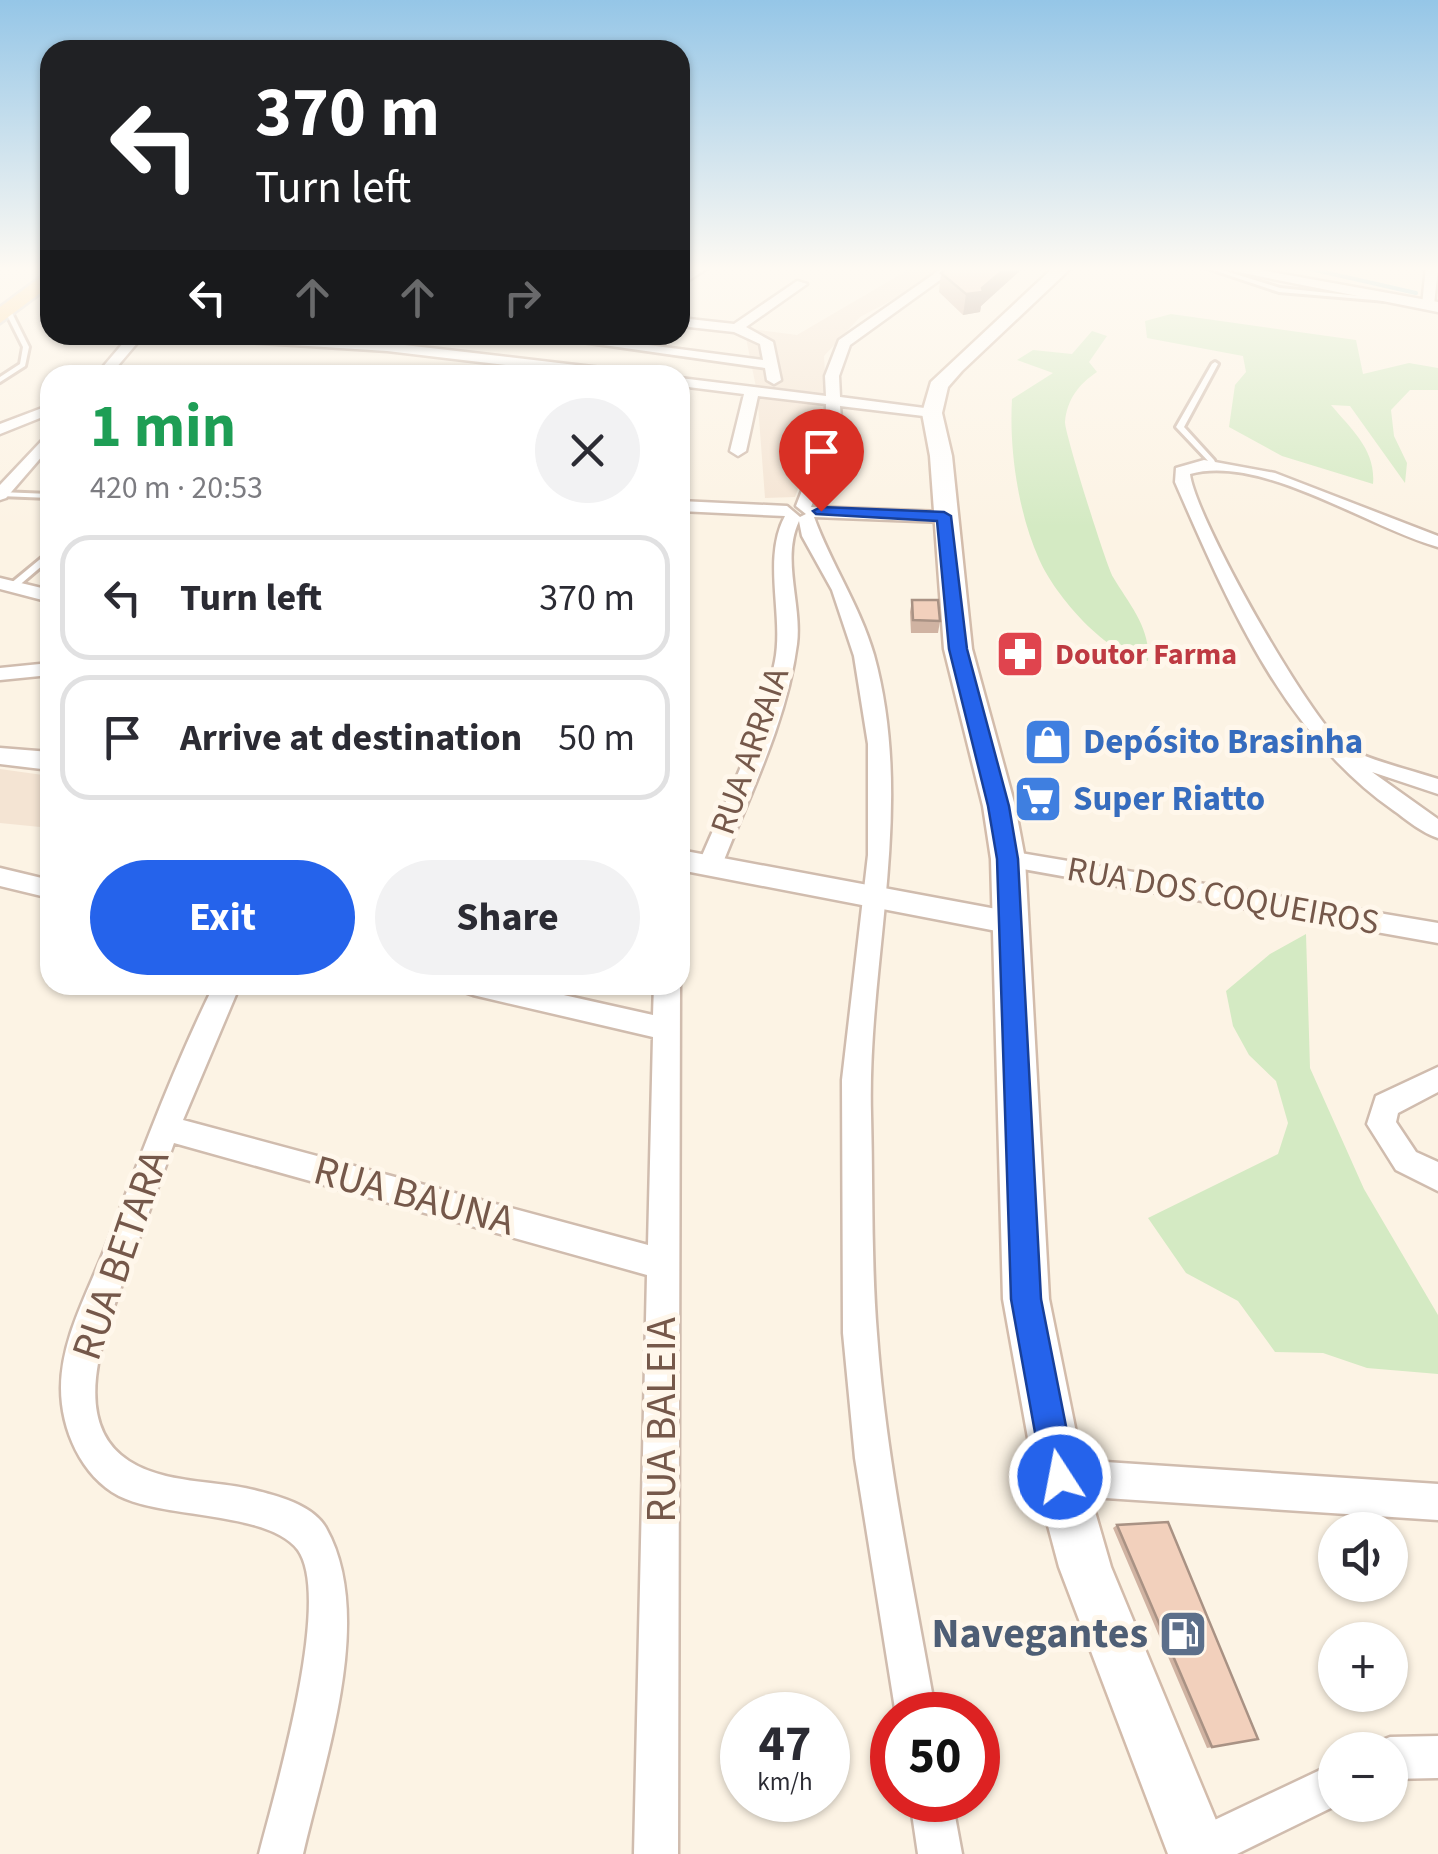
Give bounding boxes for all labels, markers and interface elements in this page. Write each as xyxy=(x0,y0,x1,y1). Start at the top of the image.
text: 370 m xyxy=(255,63,440,163)
icon: left xyxy=(90,80,220,210)
text: Turn left xyxy=(255,156,411,220)
icon: left xyxy=(180,270,235,325)
icon: ahead xyxy=(285,270,340,325)
icon: ahead xyxy=(390,270,445,325)
icon: right xyxy=(495,270,550,325)
text: 1 min xyxy=(90,385,236,470)
button: close xyxy=(535,398,640,503)
pin xyxy=(779,409,864,512)
icon: arrive xyxy=(794,424,849,479)
text: 420 m · 20:53 xyxy=(90,465,263,511)
icon: left xyxy=(95,570,150,625)
text: Turn left xyxy=(180,571,322,625)
text: 370 m xyxy=(539,571,635,625)
pharmacy icon: Doutor Farma xyxy=(994,628,1046,680)
place label: Doutor Farma xyxy=(1055,633,1237,676)
street label: RUA ARRAIA xyxy=(698,661,802,841)
icon: arrive xyxy=(95,710,150,765)
text: Arrive at destination xyxy=(180,711,522,765)
text: 50 m xyxy=(558,711,635,765)
shop icon: Depósito Brasinha xyxy=(1022,716,1074,768)
place label: Depósito Brasinha xyxy=(1083,717,1363,767)
supermarket icon: Super Riatto xyxy=(1012,773,1064,825)
place label: Super Riatto xyxy=(1073,774,1265,824)
street label: RUA DOS COQUEIROS xyxy=(1063,844,1383,948)
button: Exit xyxy=(90,860,355,975)
button: Share xyxy=(375,860,640,975)
street label: RUA BAUNA xyxy=(307,1140,521,1252)
street label: RUA BETARA xyxy=(57,1142,185,1368)
street label: RUA BALEIA xyxy=(632,1317,692,1523)
position arrow xyxy=(1008,1425,1112,1529)
map controls xyxy=(1318,1512,1408,1822)
button: sound xyxy=(1318,1512,1408,1602)
place label: Navegantes xyxy=(932,1604,1148,1664)
fuel station icon: Navegantes xyxy=(1157,1608,1209,1660)
button: + xyxy=(1318,1622,1408,1712)
speed limit sign: 50 xyxy=(870,1692,1000,1822)
text: 47 xyxy=(759,1709,811,1780)
button: − xyxy=(1318,1732,1408,1822)
text: km/h xyxy=(757,1764,813,1800)

